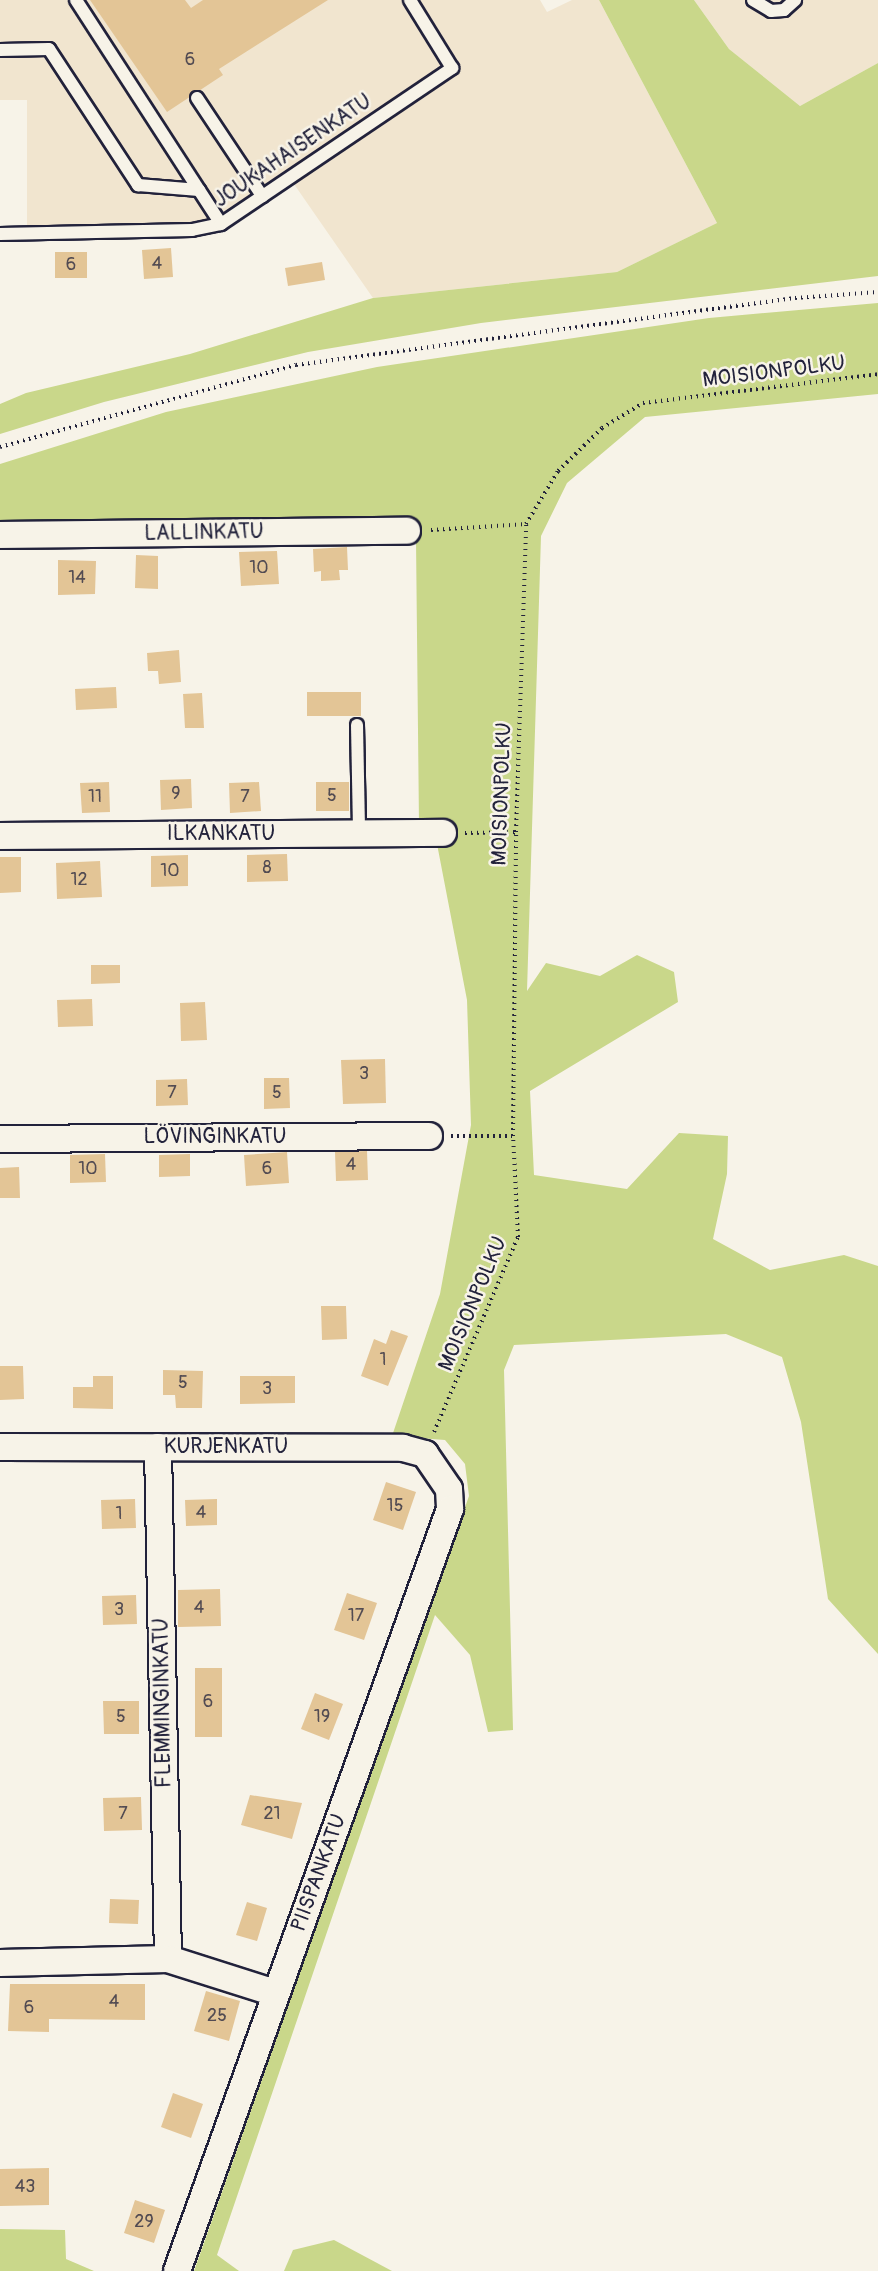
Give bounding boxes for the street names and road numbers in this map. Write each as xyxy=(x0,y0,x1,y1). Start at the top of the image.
street label: JOUKAHAISENKATU xyxy=(210,89,376,213)
street label: MOISIONPOLKU xyxy=(701,351,847,393)
street label: LALLINKATU xyxy=(144,519,264,547)
street label: MOISIONPOLKU xyxy=(487,722,517,866)
street label: ILKANKATU xyxy=(167,821,275,847)
street label: LÖVINGINKATU xyxy=(144,1124,286,1150)
street label: MOISIONPOLKU xyxy=(433,1233,513,1375)
street label: KURJENKATU xyxy=(164,1434,288,1460)
street label: FLEMMINGINKATU xyxy=(149,1618,177,1788)
street label: PIISPANKATU xyxy=(286,1811,352,1935)

